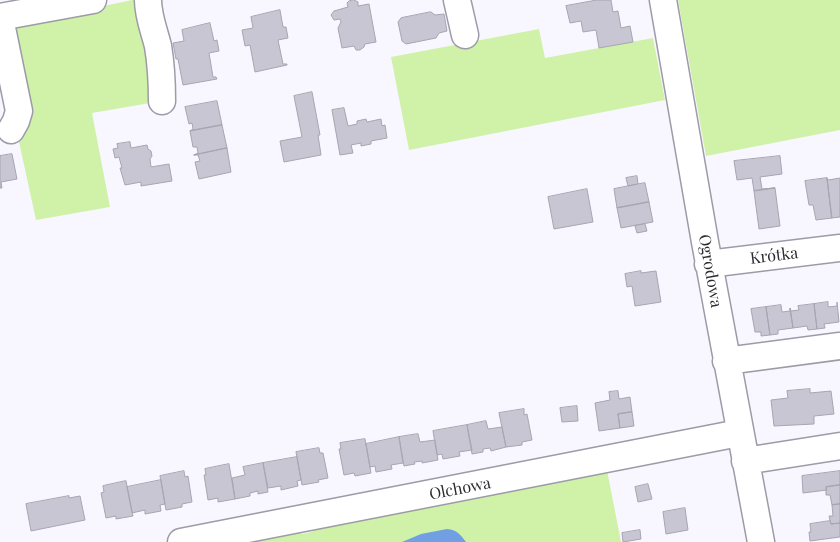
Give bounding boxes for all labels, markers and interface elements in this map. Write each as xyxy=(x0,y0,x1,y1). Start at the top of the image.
street label: Ogrodowa xyxy=(694,233,726,309)
street label: Krótka xyxy=(749,244,799,268)
street label: Olchowa xyxy=(428,474,492,504)

